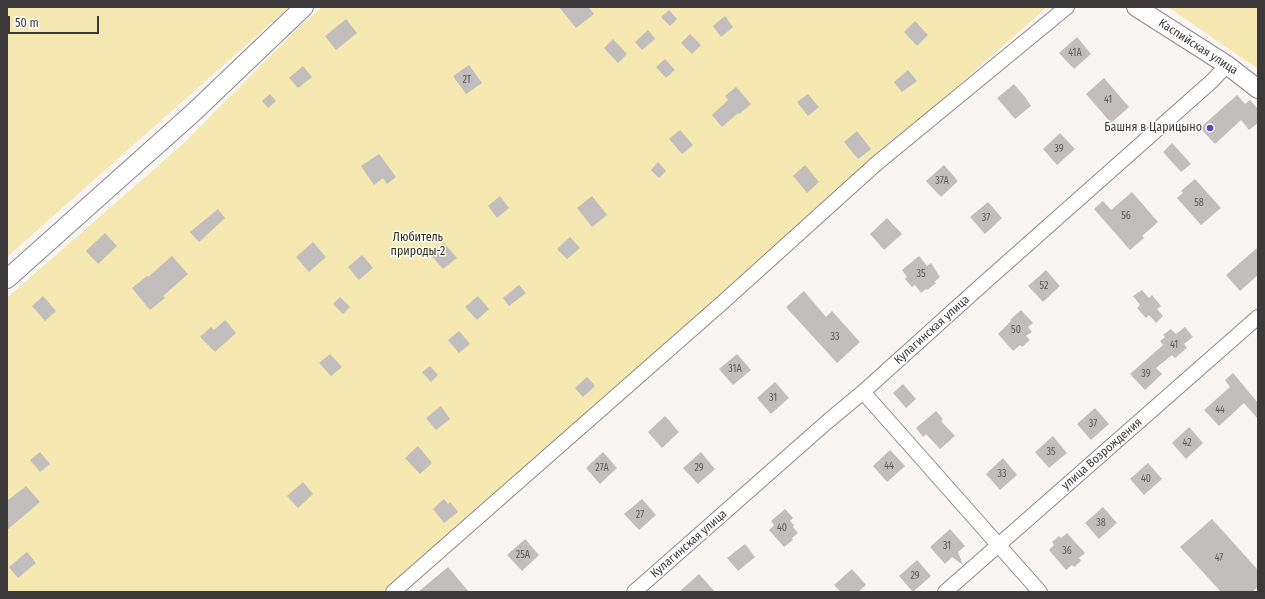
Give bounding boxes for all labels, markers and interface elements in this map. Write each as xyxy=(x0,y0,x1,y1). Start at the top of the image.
scale bar xyxy=(10,8,101,34)
text: 50 m xyxy=(15,16,39,30)
street label: Каспийская улица xyxy=(1156,16,1240,78)
house number: 41А xyxy=(1068,47,1082,59)
house number: 2Т xyxy=(463,74,471,86)
house number: 41 xyxy=(1104,94,1112,106)
place label: Башня в Царицыно xyxy=(1104,121,1202,135)
marker: Башня в Царицыно xyxy=(1205,123,1215,133)
house number: 39 xyxy=(1054,143,1064,155)
house number: 37А xyxy=(935,175,949,187)
house number: 58 xyxy=(1194,197,1204,209)
house number: 56 xyxy=(1121,210,1131,222)
house number: 37 xyxy=(982,212,990,224)
park label: Любитель природы-2 xyxy=(391,231,445,259)
house number: 35 xyxy=(916,268,926,280)
house number: 52 xyxy=(1040,280,1048,292)
street label: Кулагинская улица xyxy=(891,292,973,368)
house number: 50 xyxy=(1011,324,1021,336)
house number: 33 xyxy=(830,331,840,343)
house number: 41 xyxy=(1170,339,1178,351)
house number: 31А xyxy=(728,363,742,375)
house number: 39 xyxy=(1141,368,1151,380)
house number: 31 xyxy=(769,392,777,404)
house number: 44 xyxy=(1215,404,1225,416)
street label: улица Возрождения xyxy=(1059,415,1145,493)
house number: 37 xyxy=(1089,418,1097,430)
house number: 42 xyxy=(1182,437,1192,449)
house number: 35 xyxy=(1046,446,1056,458)
house number: 44 xyxy=(884,460,894,472)
house number: 27А xyxy=(595,462,609,474)
house number: 29 xyxy=(694,462,704,474)
house number: 33 xyxy=(997,468,1007,480)
house number: 40 xyxy=(1141,473,1151,485)
street label: Кулагинская улица xyxy=(648,507,730,581)
house number: 27 xyxy=(636,509,644,521)
house number: 38 xyxy=(1096,517,1106,529)
house number: 40 xyxy=(777,522,787,534)
house number: 31 xyxy=(943,540,951,552)
house number: 36 xyxy=(1062,545,1072,557)
house number: 25А xyxy=(516,549,530,561)
house number: 47 xyxy=(1215,552,1223,564)
house number: 29 xyxy=(910,570,920,582)

